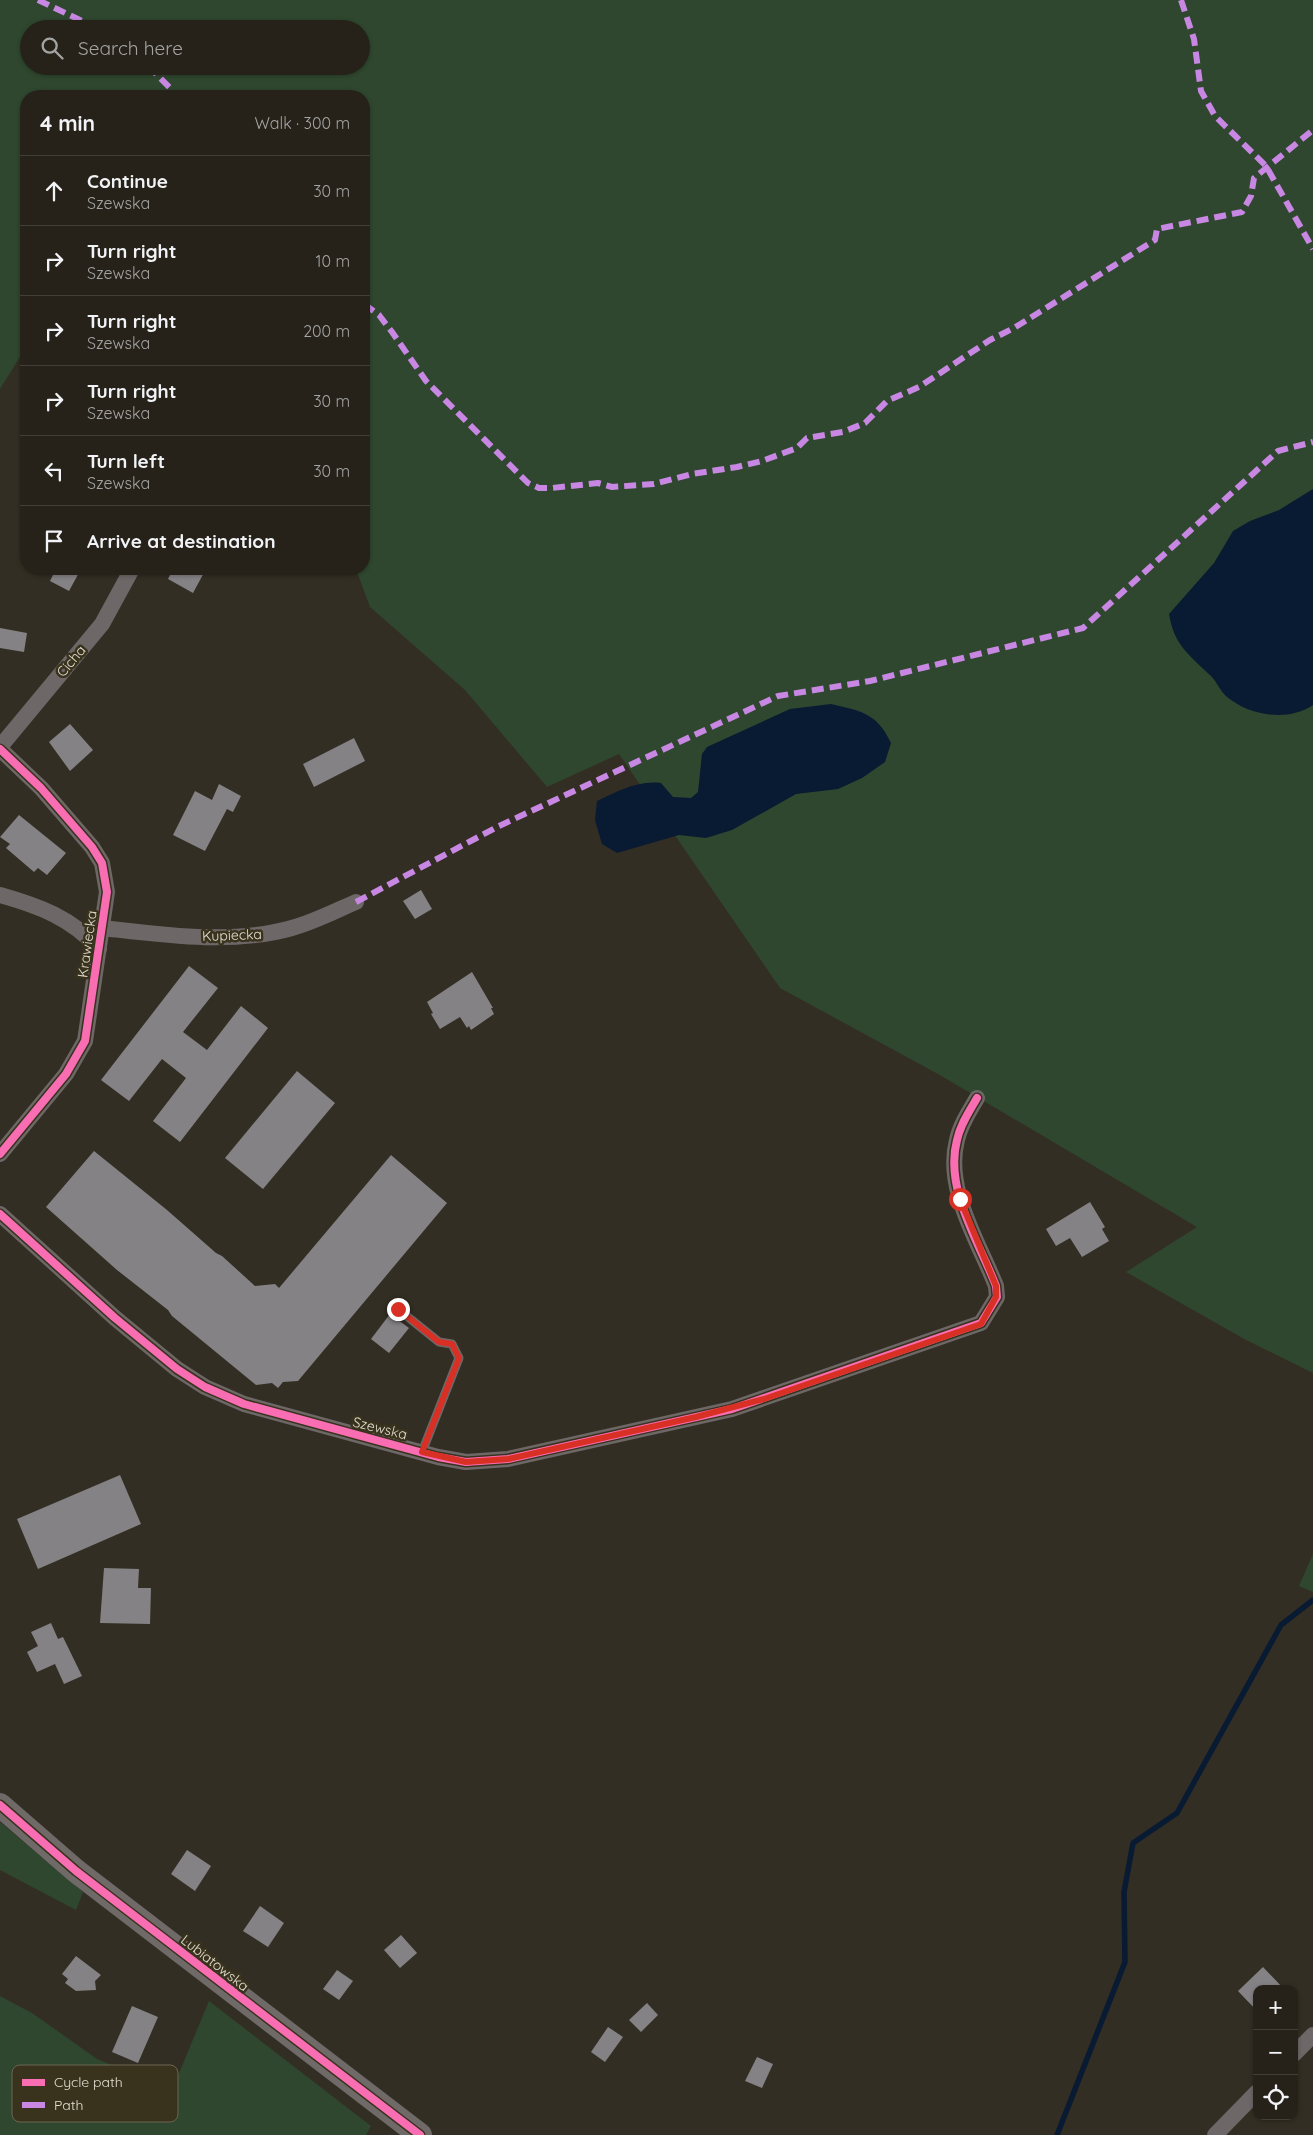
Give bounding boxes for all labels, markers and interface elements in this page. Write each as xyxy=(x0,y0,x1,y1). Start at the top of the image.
search box xyxy=(20,20,370,75)
icon: search xyxy=(38,34,66,62)
text: Search here xyxy=(78,36,183,60)
text: 4 min xyxy=(40,110,95,136)
text: Walk · 300 m xyxy=(255,113,350,133)
text: Continue xyxy=(87,169,168,193)
icon: ahead xyxy=(40,177,68,205)
text: 30 m xyxy=(313,181,350,201)
text: Szewska xyxy=(87,193,150,213)
text: Turn right xyxy=(87,239,176,263)
icon: right xyxy=(40,247,68,275)
text: 10 m xyxy=(316,251,350,271)
text: Szewska xyxy=(87,263,150,283)
text: Turn right xyxy=(87,309,176,333)
icon: right xyxy=(40,317,68,345)
text: 200 m xyxy=(303,321,350,341)
text: Szewska xyxy=(87,333,150,353)
text: Turn right xyxy=(87,379,176,403)
icon: right xyxy=(40,387,68,415)
text: 30 m xyxy=(313,391,350,411)
text: Szewska xyxy=(87,403,150,423)
text: Turn left xyxy=(87,449,165,473)
icon: left xyxy=(40,457,68,485)
text: 30 m xyxy=(313,461,350,481)
text: Szewska xyxy=(87,473,150,493)
icon: arrive xyxy=(40,527,68,555)
text: Arrive at destination xyxy=(87,529,276,553)
street label: Cicha xyxy=(53,641,89,681)
street label: Krawiecka xyxy=(73,909,101,979)
street label: Kupiecka xyxy=(202,925,262,945)
route start xyxy=(949,1188,972,1211)
route end xyxy=(387,1298,410,1321)
street label: Szewska xyxy=(351,1413,409,1443)
street label: Lubiatowska xyxy=(177,1931,253,1995)
map controls xyxy=(1253,1985,1298,2120)
button: + xyxy=(1253,1985,1298,2030)
button: − xyxy=(1253,2030,1298,2075)
legend xyxy=(12,2065,178,2122)
text: Cycle path xyxy=(54,2073,123,2091)
button: locate xyxy=(1253,2075,1298,2120)
text: Path xyxy=(54,2096,83,2114)

